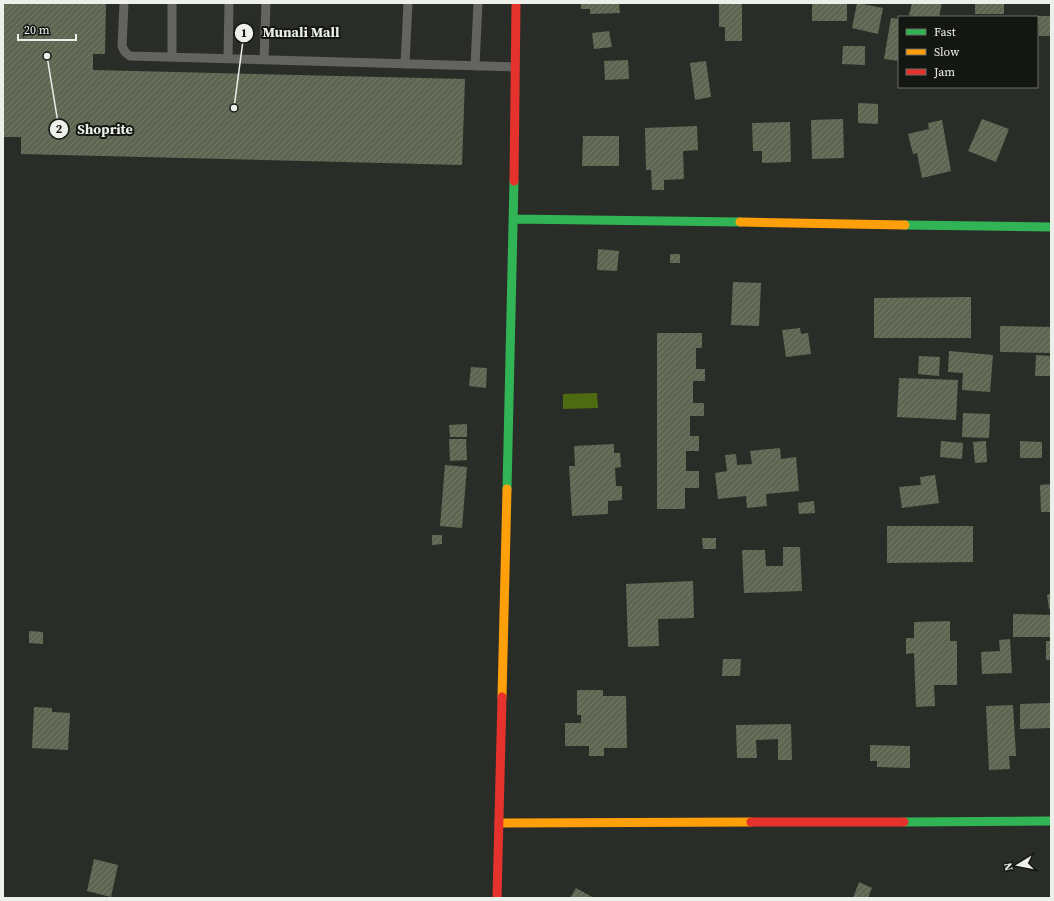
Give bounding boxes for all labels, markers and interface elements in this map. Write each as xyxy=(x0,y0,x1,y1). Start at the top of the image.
scale bar xyxy=(18,16,76,42)
legend xyxy=(898,16,1038,88)
callout: Munali Mall xyxy=(234,20,348,46)
text: 20 m xyxy=(24,22,50,38)
text: Munali Mall xyxy=(262,22,340,42)
text: Fast xyxy=(934,24,956,40)
text: 1 xyxy=(241,25,247,41)
text: Slow xyxy=(934,44,960,60)
text: Jam xyxy=(933,64,955,80)
callout: Shoprite xyxy=(49,116,141,142)
text: Shoprite xyxy=(77,119,133,139)
text: 2 xyxy=(56,121,63,137)
north arrow xyxy=(998,845,1038,885)
text: N xyxy=(1001,861,1017,872)

